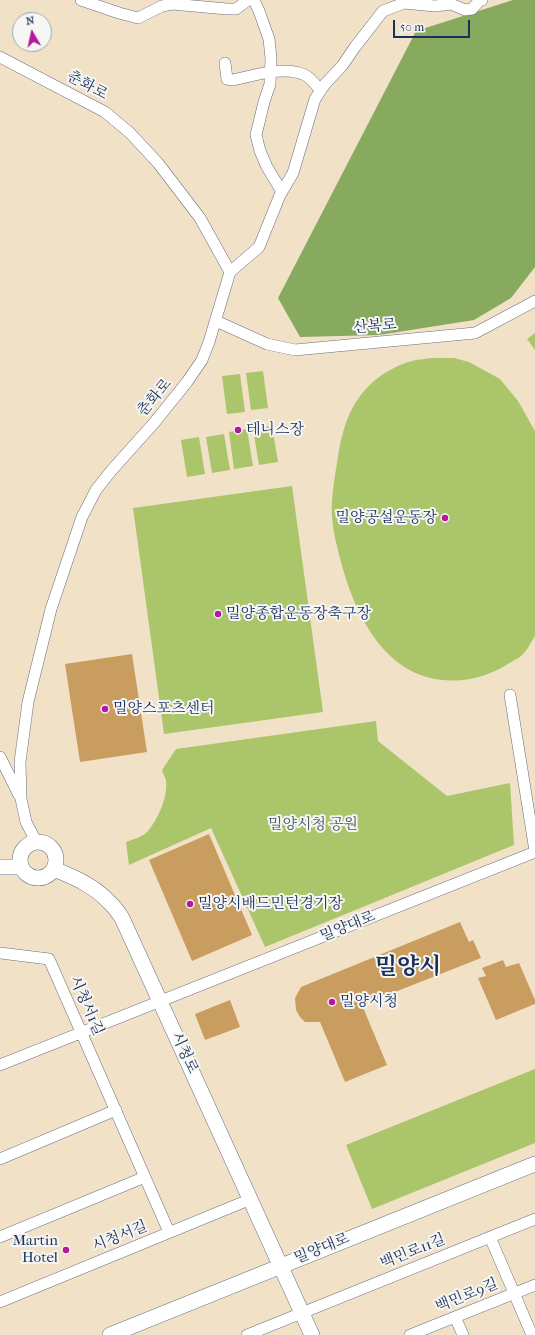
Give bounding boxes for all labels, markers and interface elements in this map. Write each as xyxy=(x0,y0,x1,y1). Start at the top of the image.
north arrow xyxy=(12,12,52,52)
scale bar xyxy=(395,12,472,38)
text: N xyxy=(25,14,35,28)
text: 50 m xyxy=(400,20,424,34)
street label: 춘화로 xyxy=(64,68,110,104)
street label: 산복로 xyxy=(353,316,397,338)
street label: 춘화로 xyxy=(134,376,176,420)
place label: 테니스장 xyxy=(246,421,304,439)
marker: 테니스장 xyxy=(233,425,243,435)
place label: 밀양공설운동장 xyxy=(336,509,437,527)
marker: 밀양공설운동장 xyxy=(440,513,450,523)
place label: 밀양종합운동장축구장 xyxy=(226,605,371,623)
marker: 밀양종합운동장축구장 xyxy=(213,609,223,619)
place label: 밀양스포츠센터 xyxy=(113,700,214,718)
marker: 밀양스포츠센터 xyxy=(100,704,110,714)
park label: 밀양시청 공원 xyxy=(268,816,358,834)
place label: 밀양시배드민턴경기장 xyxy=(198,895,343,913)
marker: 밀양시배드민턴경기장 xyxy=(185,899,195,909)
street label: 밀양대로 xyxy=(318,908,378,946)
district label: 밀양시 xyxy=(375,954,441,982)
street label: 시청서1길 xyxy=(65,973,107,1039)
place label: 밀양시청 xyxy=(340,993,398,1011)
marker: 밀양시청 xyxy=(327,997,337,1007)
street label: 시청로 xyxy=(167,1029,201,1077)
street label: 시청서길 xyxy=(90,1218,150,1256)
street label: 밀양대로 xyxy=(292,1230,352,1268)
street label: 백민로11길 xyxy=(378,1231,448,1273)
place label: Martin Hotel xyxy=(12,1232,58,1267)
marker: Martin Hotel xyxy=(61,1245,71,1255)
street label: 백민로9길 xyxy=(433,1275,501,1317)

